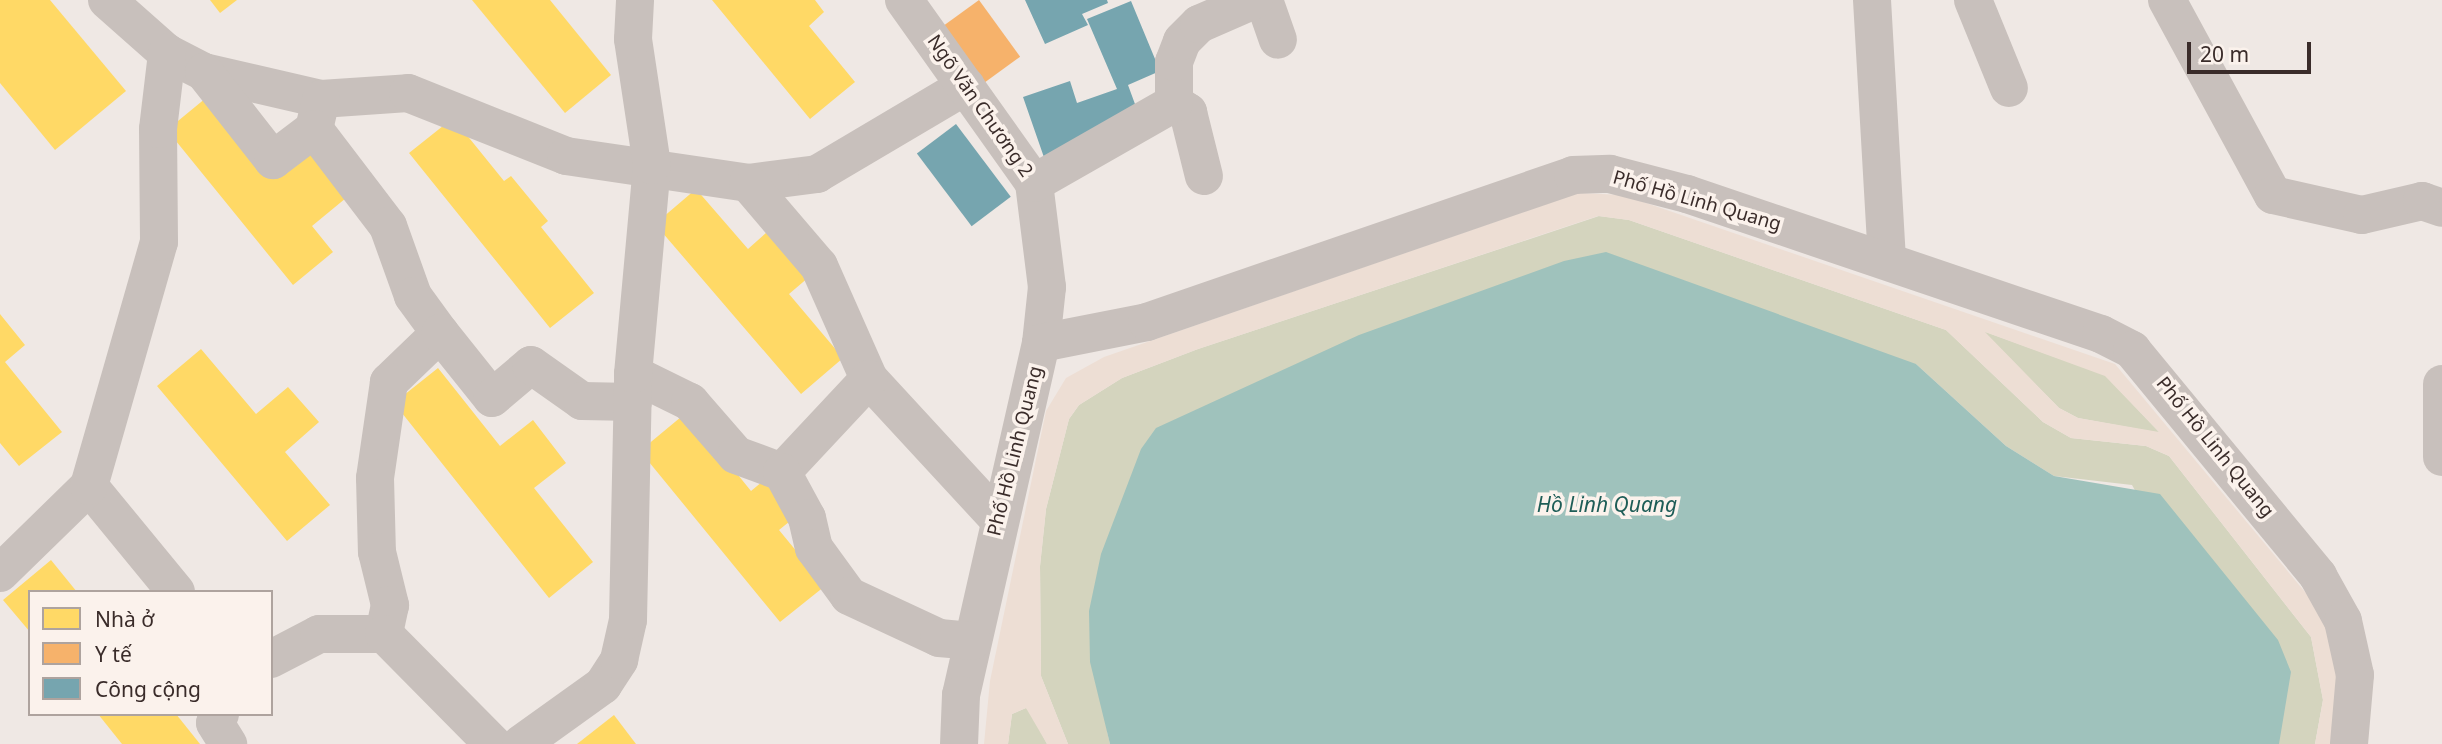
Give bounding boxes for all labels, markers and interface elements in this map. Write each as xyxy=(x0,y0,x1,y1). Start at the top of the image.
scale bar xyxy=(2190,28,2314,72)
street label: Ngõ Văn Chương 2 xyxy=(922,30,1038,182)
text: 20 m xyxy=(2200,40,2249,68)
street label: Phố Hồ Linh Quang xyxy=(1610,166,1784,236)
street label: Phố Hồ Linh Quang xyxy=(983,364,1047,538)
street label: Phố Hồ Linh Quang xyxy=(2151,372,2279,522)
water label: Hồ Linh Quang xyxy=(1537,491,1677,517)
legend xyxy=(28,590,273,716)
text: Nhà ở xyxy=(95,605,154,633)
text: Y tế xyxy=(95,640,132,668)
text: Công cộng xyxy=(95,675,201,703)

